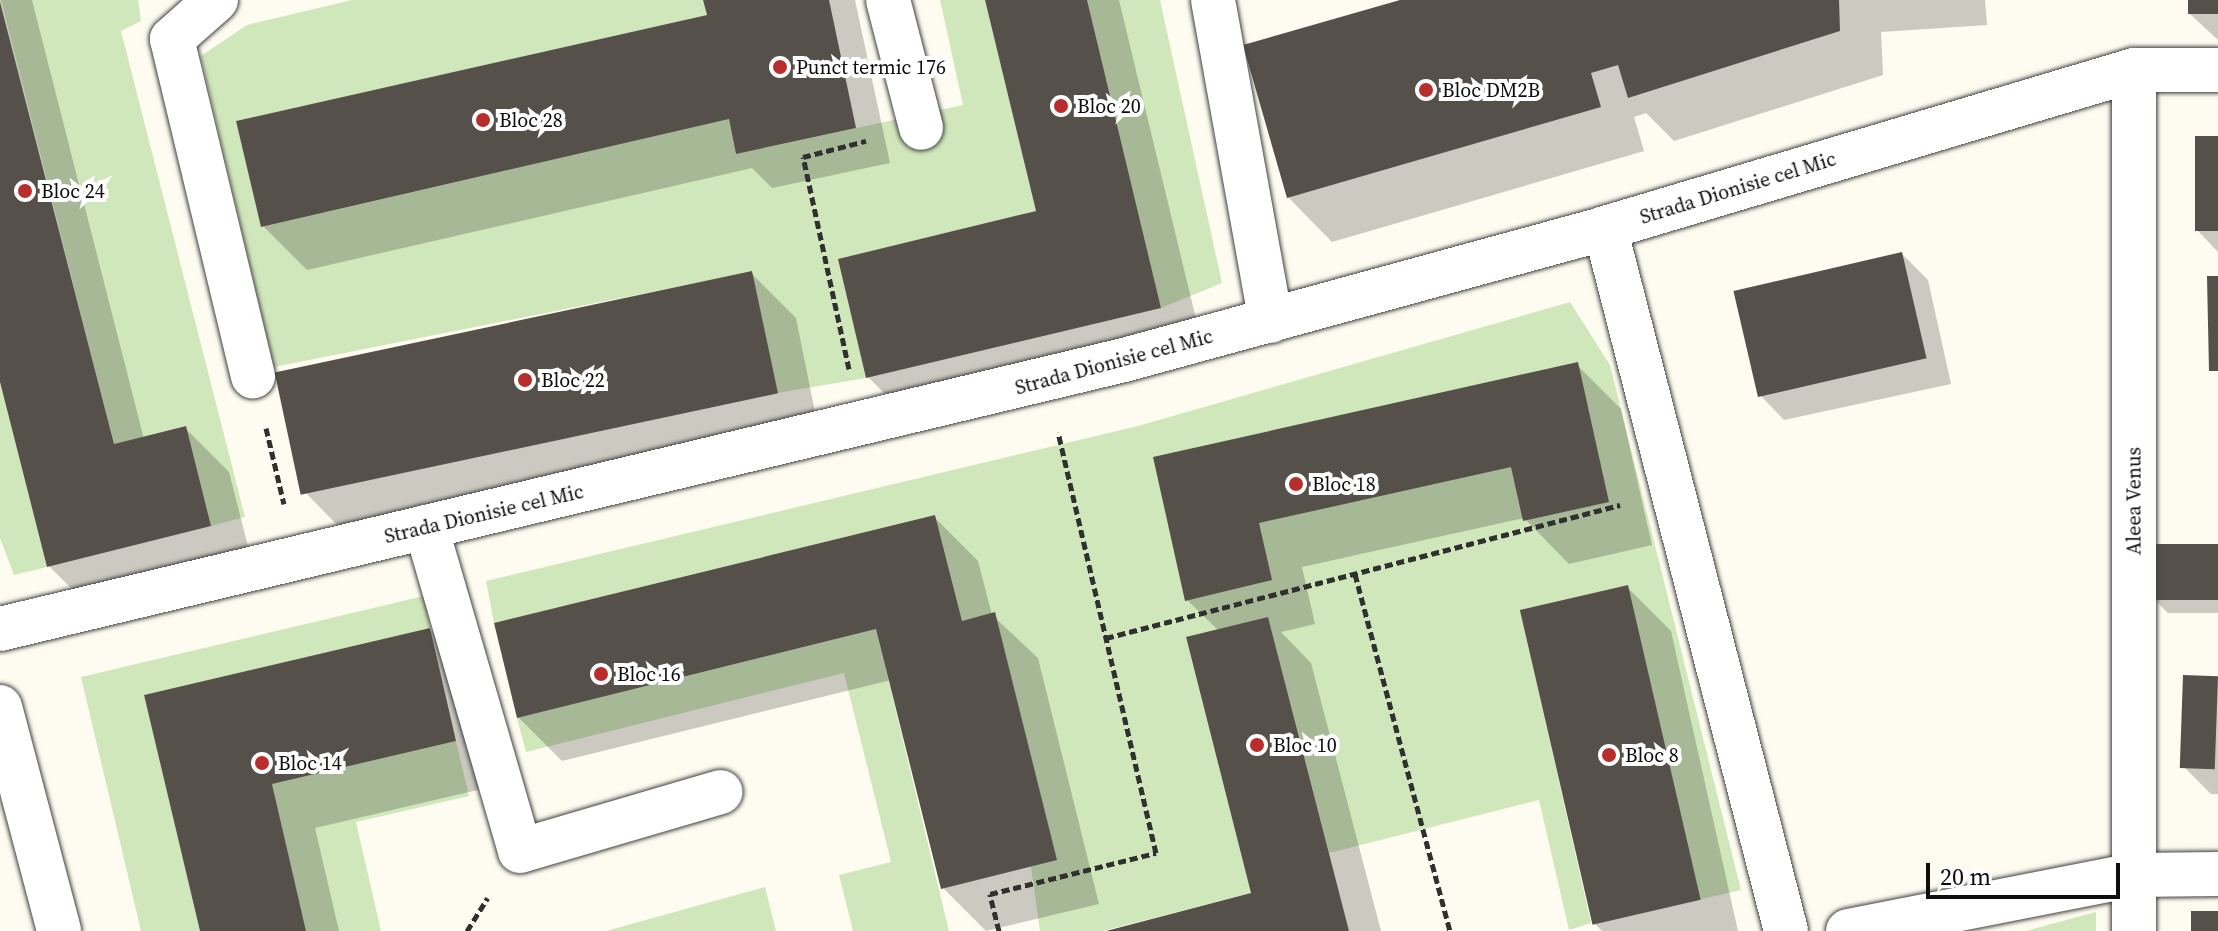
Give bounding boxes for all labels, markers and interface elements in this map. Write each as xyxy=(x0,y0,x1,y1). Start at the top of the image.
place label: Punct termic 176 xyxy=(796,55,946,79)
marker: Punct termic 176 xyxy=(771,58,789,76)
place label: Bloc DM2B xyxy=(1442,78,1540,102)
marker: Bloc DM2B xyxy=(1417,81,1435,99)
place label: Bloc 20 xyxy=(1077,94,1141,118)
marker: Bloc 20 xyxy=(1052,97,1070,115)
place label: Bloc 28 xyxy=(499,108,563,132)
marker: Bloc 28 xyxy=(474,111,492,129)
street label: Strada Dionisie cel Mic xyxy=(1637,147,1839,229)
place label: Bloc 24 xyxy=(41,179,105,203)
marker: Bloc 24 xyxy=(16,182,34,200)
street label: Strada Dionisie cel Mic xyxy=(1012,324,1216,400)
place label: Bloc 22 xyxy=(541,368,605,392)
marker: Bloc 22 xyxy=(516,371,534,389)
street label: Aleea Venus xyxy=(2122,447,2146,555)
place label: Bloc 18 xyxy=(1312,472,1376,496)
marker: Bloc 18 xyxy=(1287,475,1305,493)
street label: Strada Dionisie cel Mic xyxy=(382,479,586,549)
place label: Bloc 16 xyxy=(617,662,681,686)
marker: Bloc 16 xyxy=(592,665,610,683)
place label: Bloc 10 xyxy=(1273,733,1337,757)
marker: Bloc 10 xyxy=(1248,736,1266,754)
place label: Bloc 8 xyxy=(1625,743,1679,767)
marker: Bloc 8 xyxy=(1600,746,1618,764)
place label: Bloc 14 xyxy=(278,751,342,775)
marker: Bloc 14 xyxy=(253,754,271,772)
scale bar xyxy=(1930,847,2124,897)
text: 20 m xyxy=(1940,860,1991,893)

